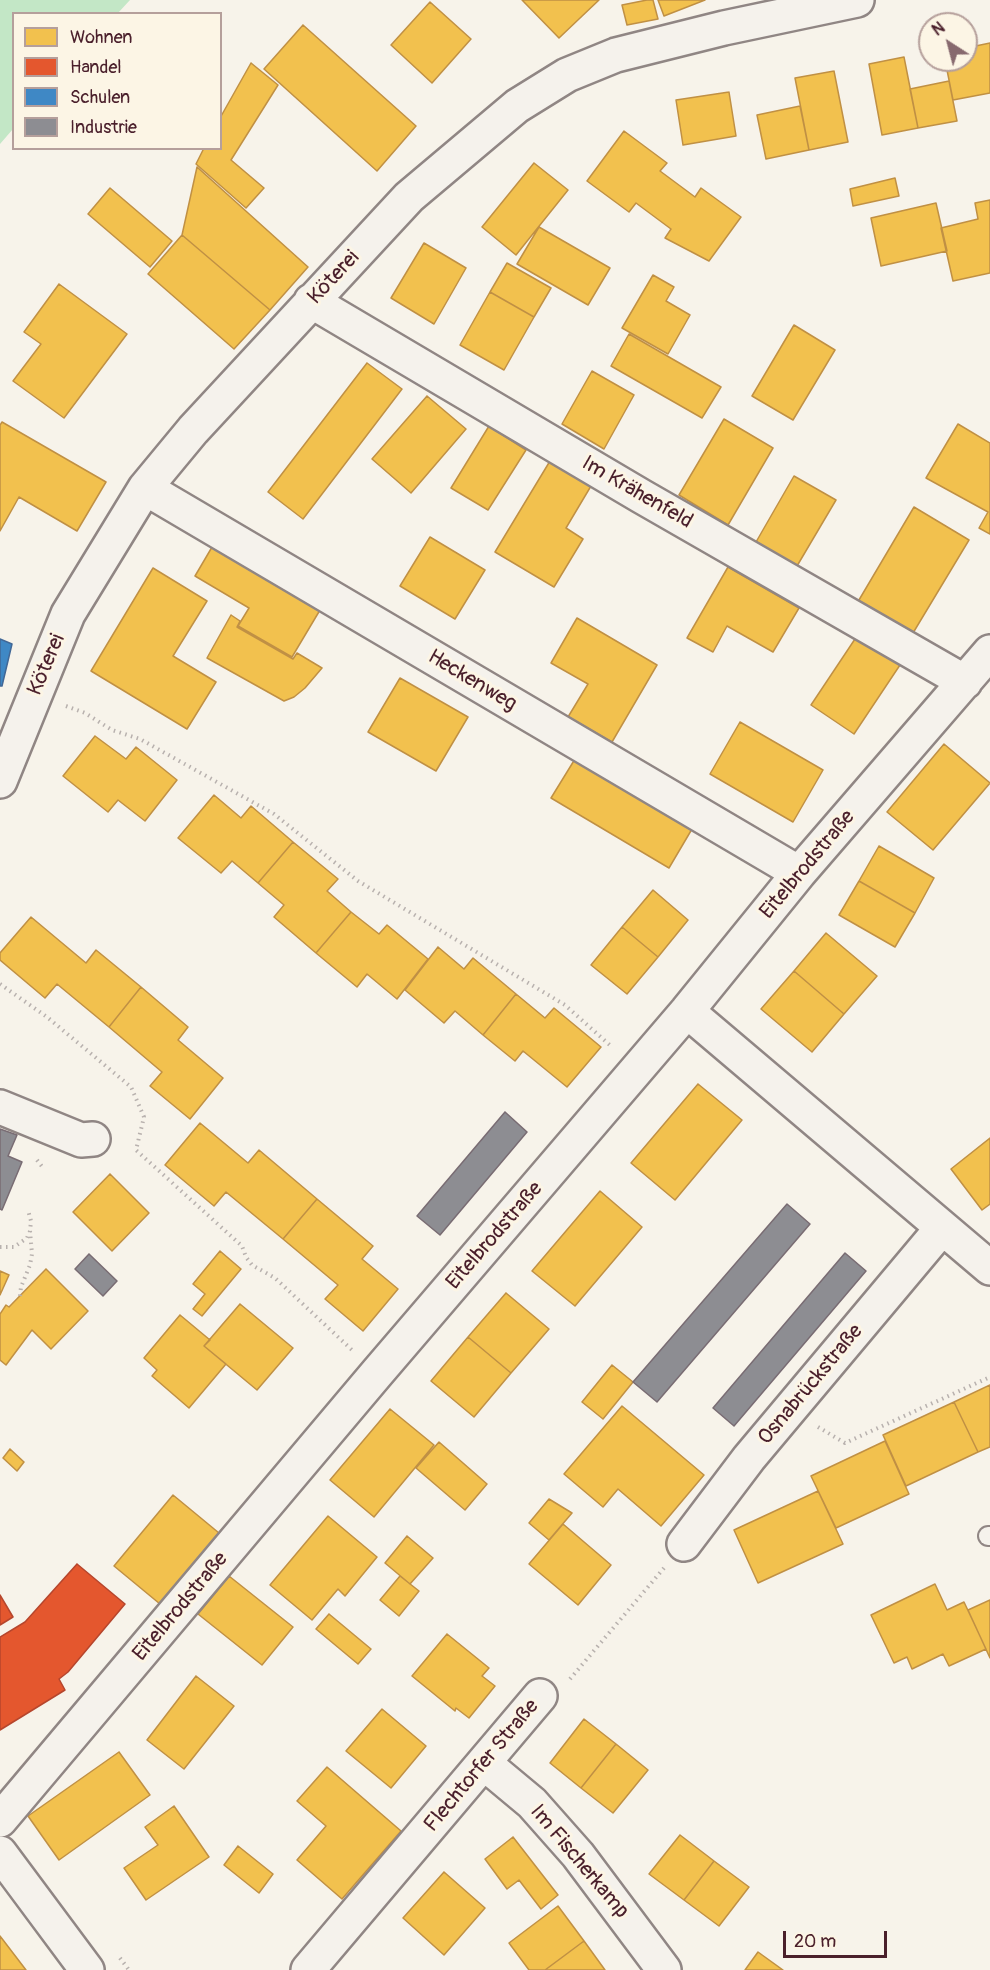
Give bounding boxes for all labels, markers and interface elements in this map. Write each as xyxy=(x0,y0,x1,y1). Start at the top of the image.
legend xyxy=(12,12,222,150)
north arrow xyxy=(918,12,978,72)
text: N xyxy=(928,18,949,40)
text: Wohnen xyxy=(70,26,132,49)
text: Handel xyxy=(70,56,122,79)
text: Schulen xyxy=(70,86,130,109)
text: Industrie xyxy=(70,116,137,139)
street label: Köterei xyxy=(303,246,365,310)
street label: Im Krähenfeld xyxy=(577,451,697,535)
street label: Köterei xyxy=(23,631,71,699)
street label: Heckenweg xyxy=(423,645,521,717)
street label: Eitelbrodstraße xyxy=(755,805,861,925)
street label: Eitelbrodstraße xyxy=(441,1177,549,1295)
street label: Osnabrückstraße xyxy=(753,1320,869,1450)
street label: Eitelbrodstraße xyxy=(128,1547,234,1667)
street label: Flechtorfer Straße xyxy=(419,1695,545,1837)
street label: Im Fischerkamp xyxy=(524,1800,634,1924)
scale bar xyxy=(786,1919,890,1957)
text: 20 m xyxy=(794,1930,836,1953)

